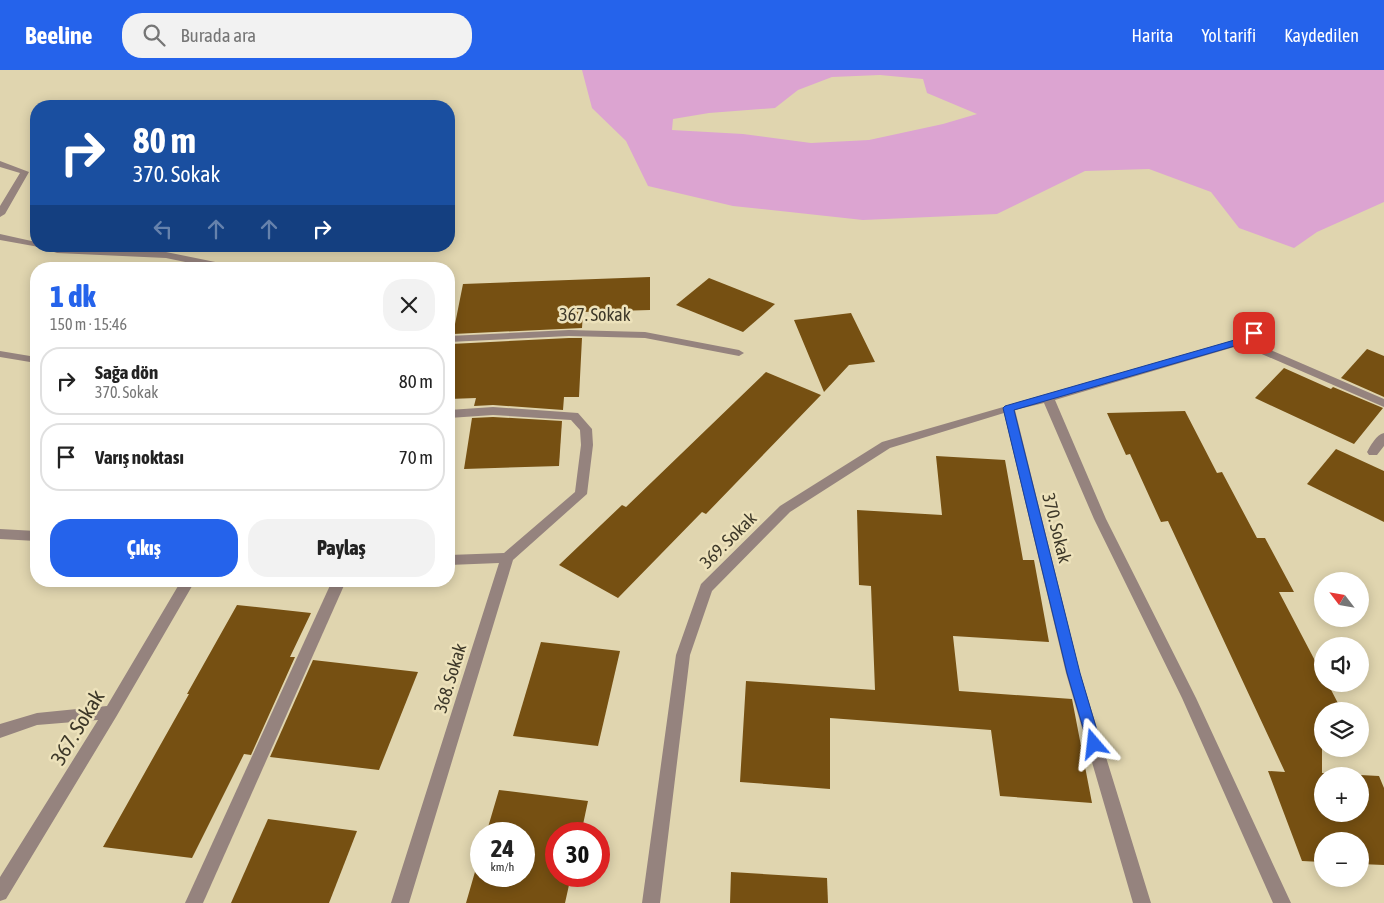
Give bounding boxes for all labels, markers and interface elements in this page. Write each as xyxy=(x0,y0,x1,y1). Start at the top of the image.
search box xyxy=(122,13,472,58)
icon: search xyxy=(140,21,168,49)
text: Beeline xyxy=(25,22,92,49)
text: Burada ara xyxy=(180,24,256,46)
text: Harita xyxy=(1132,25,1173,46)
text: Yol tarifi xyxy=(1201,25,1256,46)
text: Kaydedilen xyxy=(1284,25,1359,46)
icon: right xyxy=(50,120,115,185)
text: 80 m xyxy=(133,120,196,160)
text: 370. Sokak xyxy=(133,161,220,187)
icon: left xyxy=(149,215,177,243)
icon: ahead xyxy=(202,215,230,243)
icon: ahead xyxy=(255,215,283,243)
icon: right xyxy=(308,215,336,243)
text: 1 dk xyxy=(50,279,96,313)
button: close xyxy=(383,279,435,331)
street label: 367. Sokak xyxy=(559,304,631,325)
pin xyxy=(1233,312,1275,354)
text: 150 m · 15:46 xyxy=(50,315,127,333)
icon: arrive xyxy=(1240,319,1268,347)
text: Sağa dön xyxy=(95,361,158,383)
icon: right xyxy=(52,367,80,395)
text: 80 m xyxy=(399,370,433,392)
text: 370. Sokak xyxy=(95,383,158,401)
icon: arrive xyxy=(52,443,80,471)
text: Varış noktası xyxy=(95,446,184,468)
text: 70 m xyxy=(399,446,433,468)
street label: 370. Sokak xyxy=(1038,491,1076,565)
street label: 369. Sokak xyxy=(695,507,761,573)
button: Çıkış xyxy=(50,519,238,577)
button: Paylaş xyxy=(248,519,435,577)
north arrow xyxy=(1314,572,1369,628)
map controls xyxy=(1314,572,1369,887)
button: sound xyxy=(1314,637,1369,692)
street label: 368. Sokak xyxy=(430,641,470,715)
street label: 367. Sokak xyxy=(45,685,109,769)
button: layers xyxy=(1314,702,1369,757)
position arrow xyxy=(1067,717,1119,769)
button: + xyxy=(1314,767,1369,822)
speed limit sign: 30 xyxy=(545,822,610,887)
button: − xyxy=(1314,832,1369,887)
text: 24 xyxy=(491,834,514,862)
text: km/h xyxy=(491,860,514,874)

